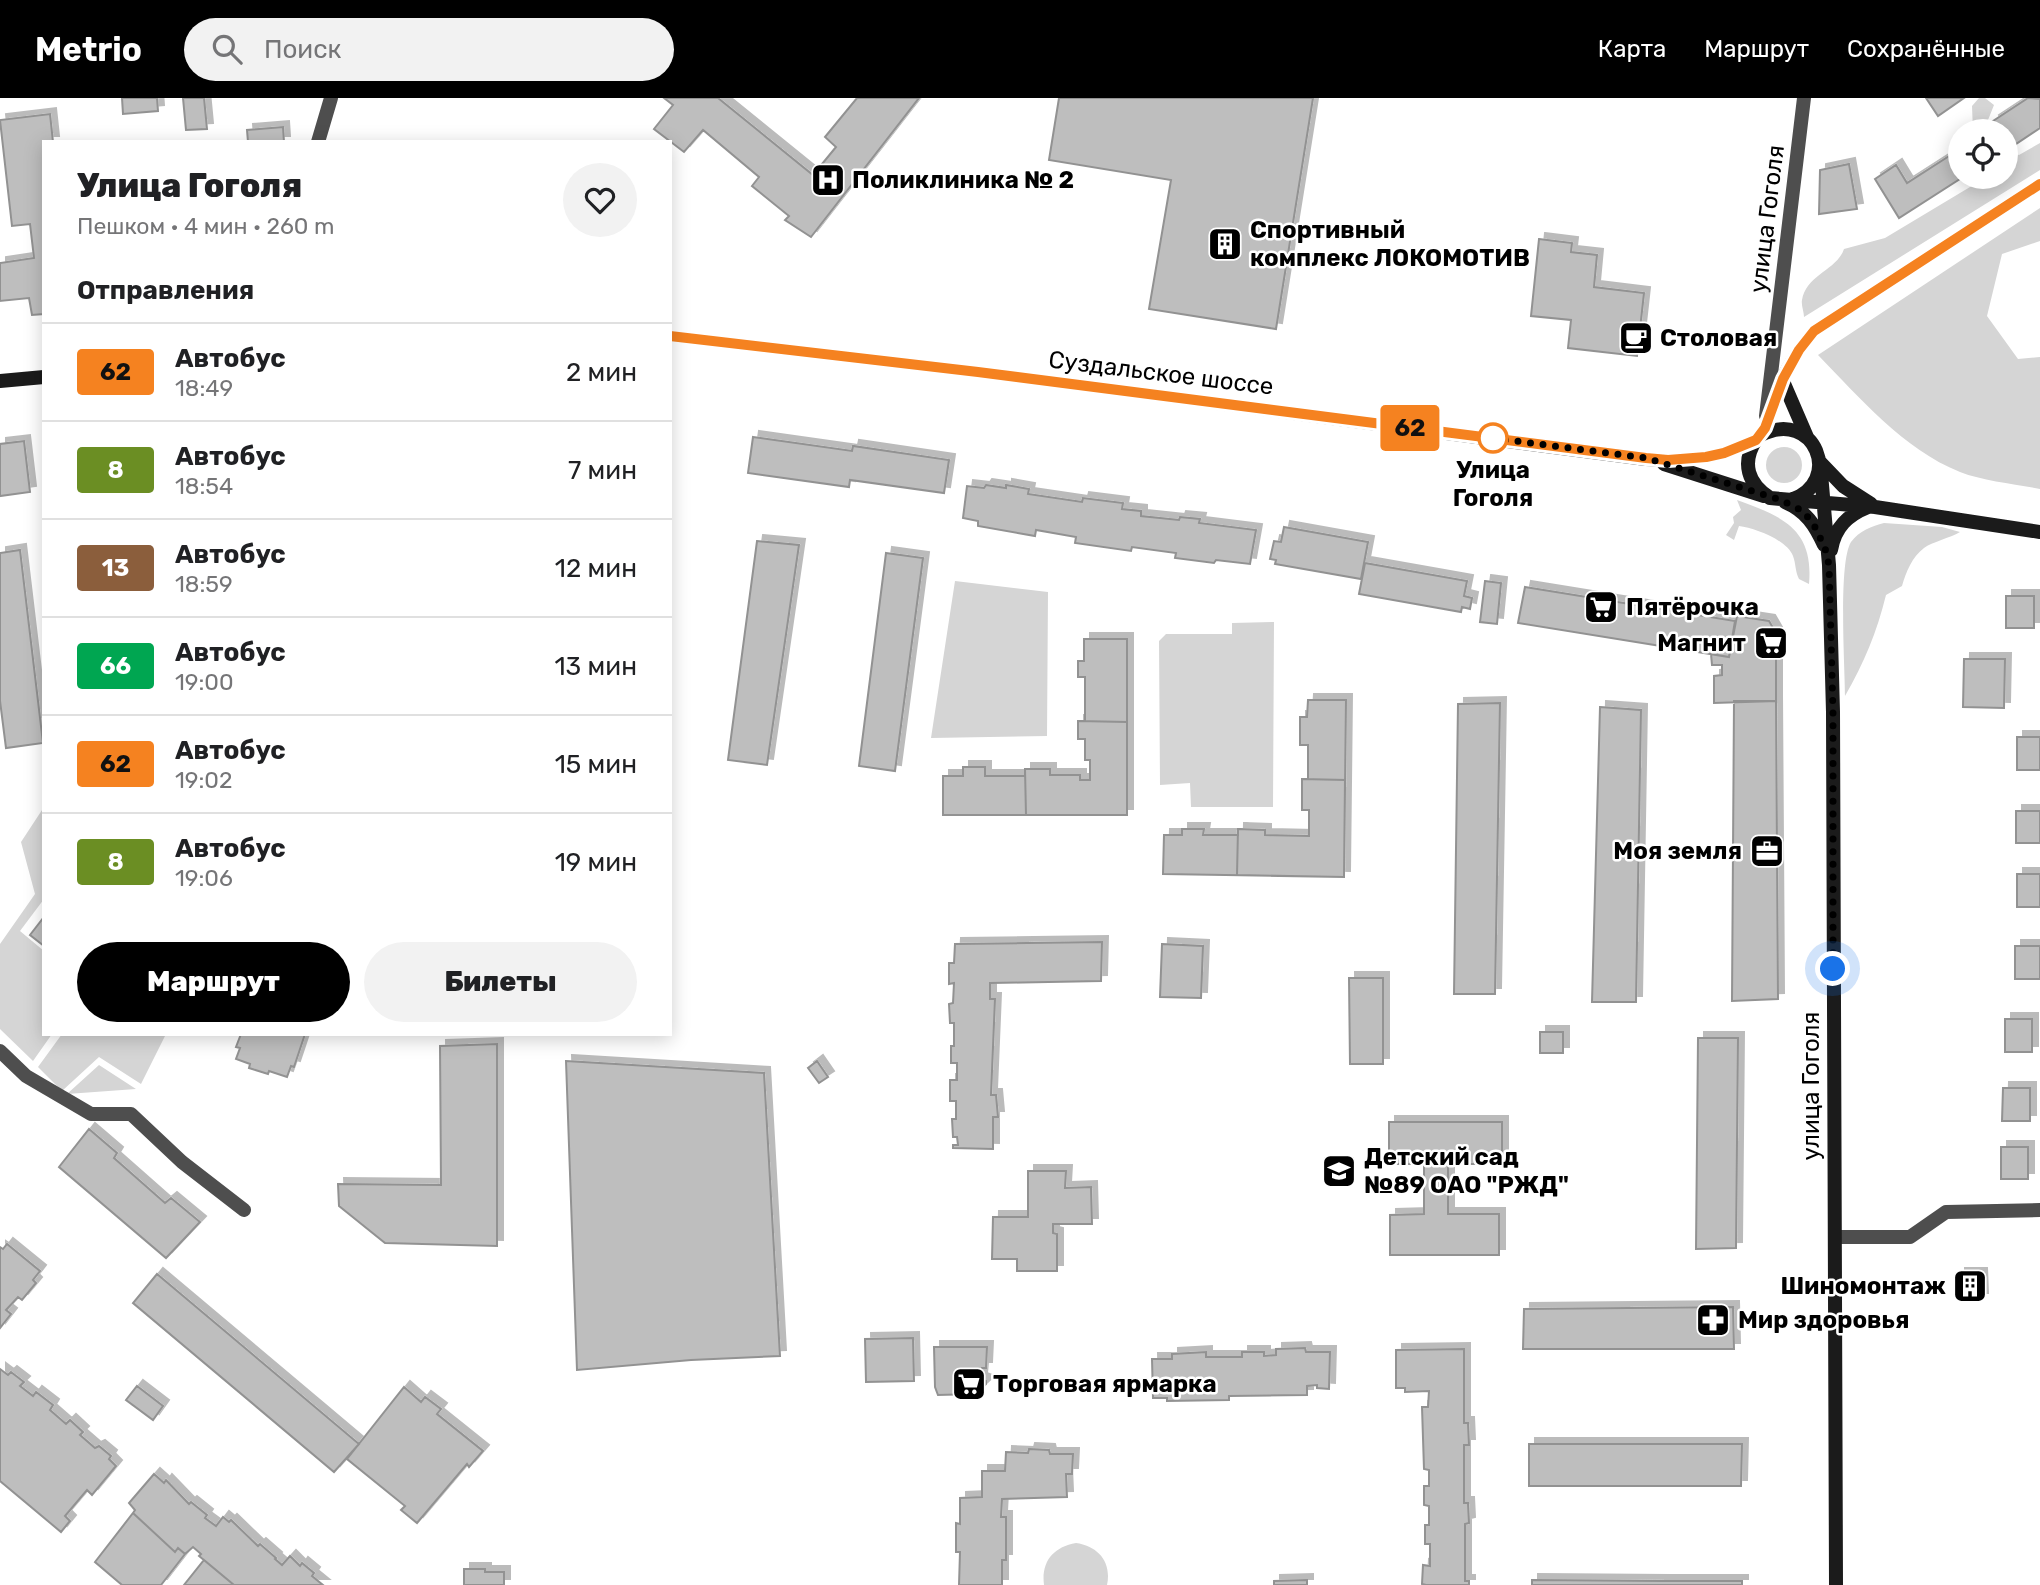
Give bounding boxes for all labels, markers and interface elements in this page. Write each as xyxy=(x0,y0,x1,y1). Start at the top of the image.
search box xyxy=(184,18,674,81)
text: Metrio xyxy=(35,30,142,69)
icon: search xyxy=(208,30,246,68)
text: Поиск xyxy=(264,34,342,65)
text: Карта xyxy=(1598,35,1666,63)
text: Маршрут xyxy=(1704,35,1809,63)
text: Сохранённые xyxy=(1847,35,2005,63)
map controls xyxy=(1948,119,2018,189)
button: locate xyxy=(1948,119,2018,189)
street label: улица Гоголя xyxy=(1744,143,1790,295)
hospital icon: Поликлиника № 2 xyxy=(809,161,847,199)
button: heart xyxy=(563,163,637,237)
text: Улица Гоголя xyxy=(77,166,302,205)
place label: Поликлиника № 2 xyxy=(852,166,1074,194)
text: Пешком · 4 мин · 260 m xyxy=(77,212,334,240)
place label: Спортивный комплекс ЛОКОМОТИВ xyxy=(1250,216,1530,272)
building icon: Спортивный комплекс ЛОКОМОТИВ xyxy=(1206,225,1244,263)
text: Отправления xyxy=(77,275,254,306)
cafe icon: Столовая xyxy=(1617,319,1655,357)
place label: Столовая xyxy=(1660,324,1777,352)
text: Автобус xyxy=(175,343,286,374)
street label: Суздальское шоссе xyxy=(1047,345,1275,401)
text: 2 мин xyxy=(566,357,637,388)
text: 62 xyxy=(100,358,131,386)
text: 18:49 xyxy=(175,374,233,402)
line badge: 62 xyxy=(1378,405,1442,451)
text: 62 xyxy=(1394,414,1426,442)
marker: Улица Гоголя xyxy=(1478,423,1508,453)
text: Автобус xyxy=(175,441,286,472)
text: 7 мин xyxy=(568,455,637,486)
text: 8 xyxy=(107,456,124,484)
place label: Улица Гоголя xyxy=(1453,456,1533,512)
text: 18:54 xyxy=(175,472,233,500)
text: Автобус xyxy=(175,539,286,570)
text: 12 мин xyxy=(555,553,637,584)
text: 13 xyxy=(102,554,129,582)
text: 18:59 xyxy=(175,570,233,598)
supermarket icon: Пятёрочка xyxy=(1582,588,1620,626)
place label: Пятёрочка xyxy=(1626,593,1759,621)
supermarket icon: Магнит xyxy=(1752,624,1790,662)
place label: Магнит xyxy=(1657,629,1746,657)
text: Автобус xyxy=(175,637,286,668)
text: 13 мин xyxy=(554,651,637,682)
text: 66 xyxy=(100,652,131,680)
text: 19:00 xyxy=(175,668,234,696)
text: Автобус xyxy=(175,735,286,766)
text: 15 мин xyxy=(555,749,637,780)
text: 62 xyxy=(100,750,131,778)
text: 19:02 xyxy=(175,766,232,794)
office icon: Моя земля xyxy=(1748,832,1786,870)
text: Автобус xyxy=(175,833,286,864)
place label: Моя земля xyxy=(1613,837,1742,865)
text: 19 мин xyxy=(555,847,637,878)
text: 8 xyxy=(107,848,124,876)
text: 19:06 xyxy=(175,864,233,892)
button: Маршрут xyxy=(77,942,350,1022)
button: Билеты xyxy=(364,942,637,1022)
your location xyxy=(1815,951,1850,986)
street label: улица Гоголя xyxy=(1797,1012,1825,1160)
place label: Детский сад №89 ОАО "РЖД" xyxy=(1364,1143,1569,1199)
school or university icon: Детский сад №89 ОАО "РЖД" xyxy=(1320,1152,1358,1190)
building icon: Шиномонтаж xyxy=(1951,1267,1989,1305)
place label: Шиномонтаж xyxy=(1780,1272,1946,1300)
pharmacy icon: Мир здоровья xyxy=(1694,1301,1732,1339)
place label: Мир здоровья xyxy=(1738,1306,1910,1334)
supermarket icon: Торговая ярмарка xyxy=(950,1365,988,1403)
place label: Торговая ярмарка xyxy=(993,1370,1217,1398)

